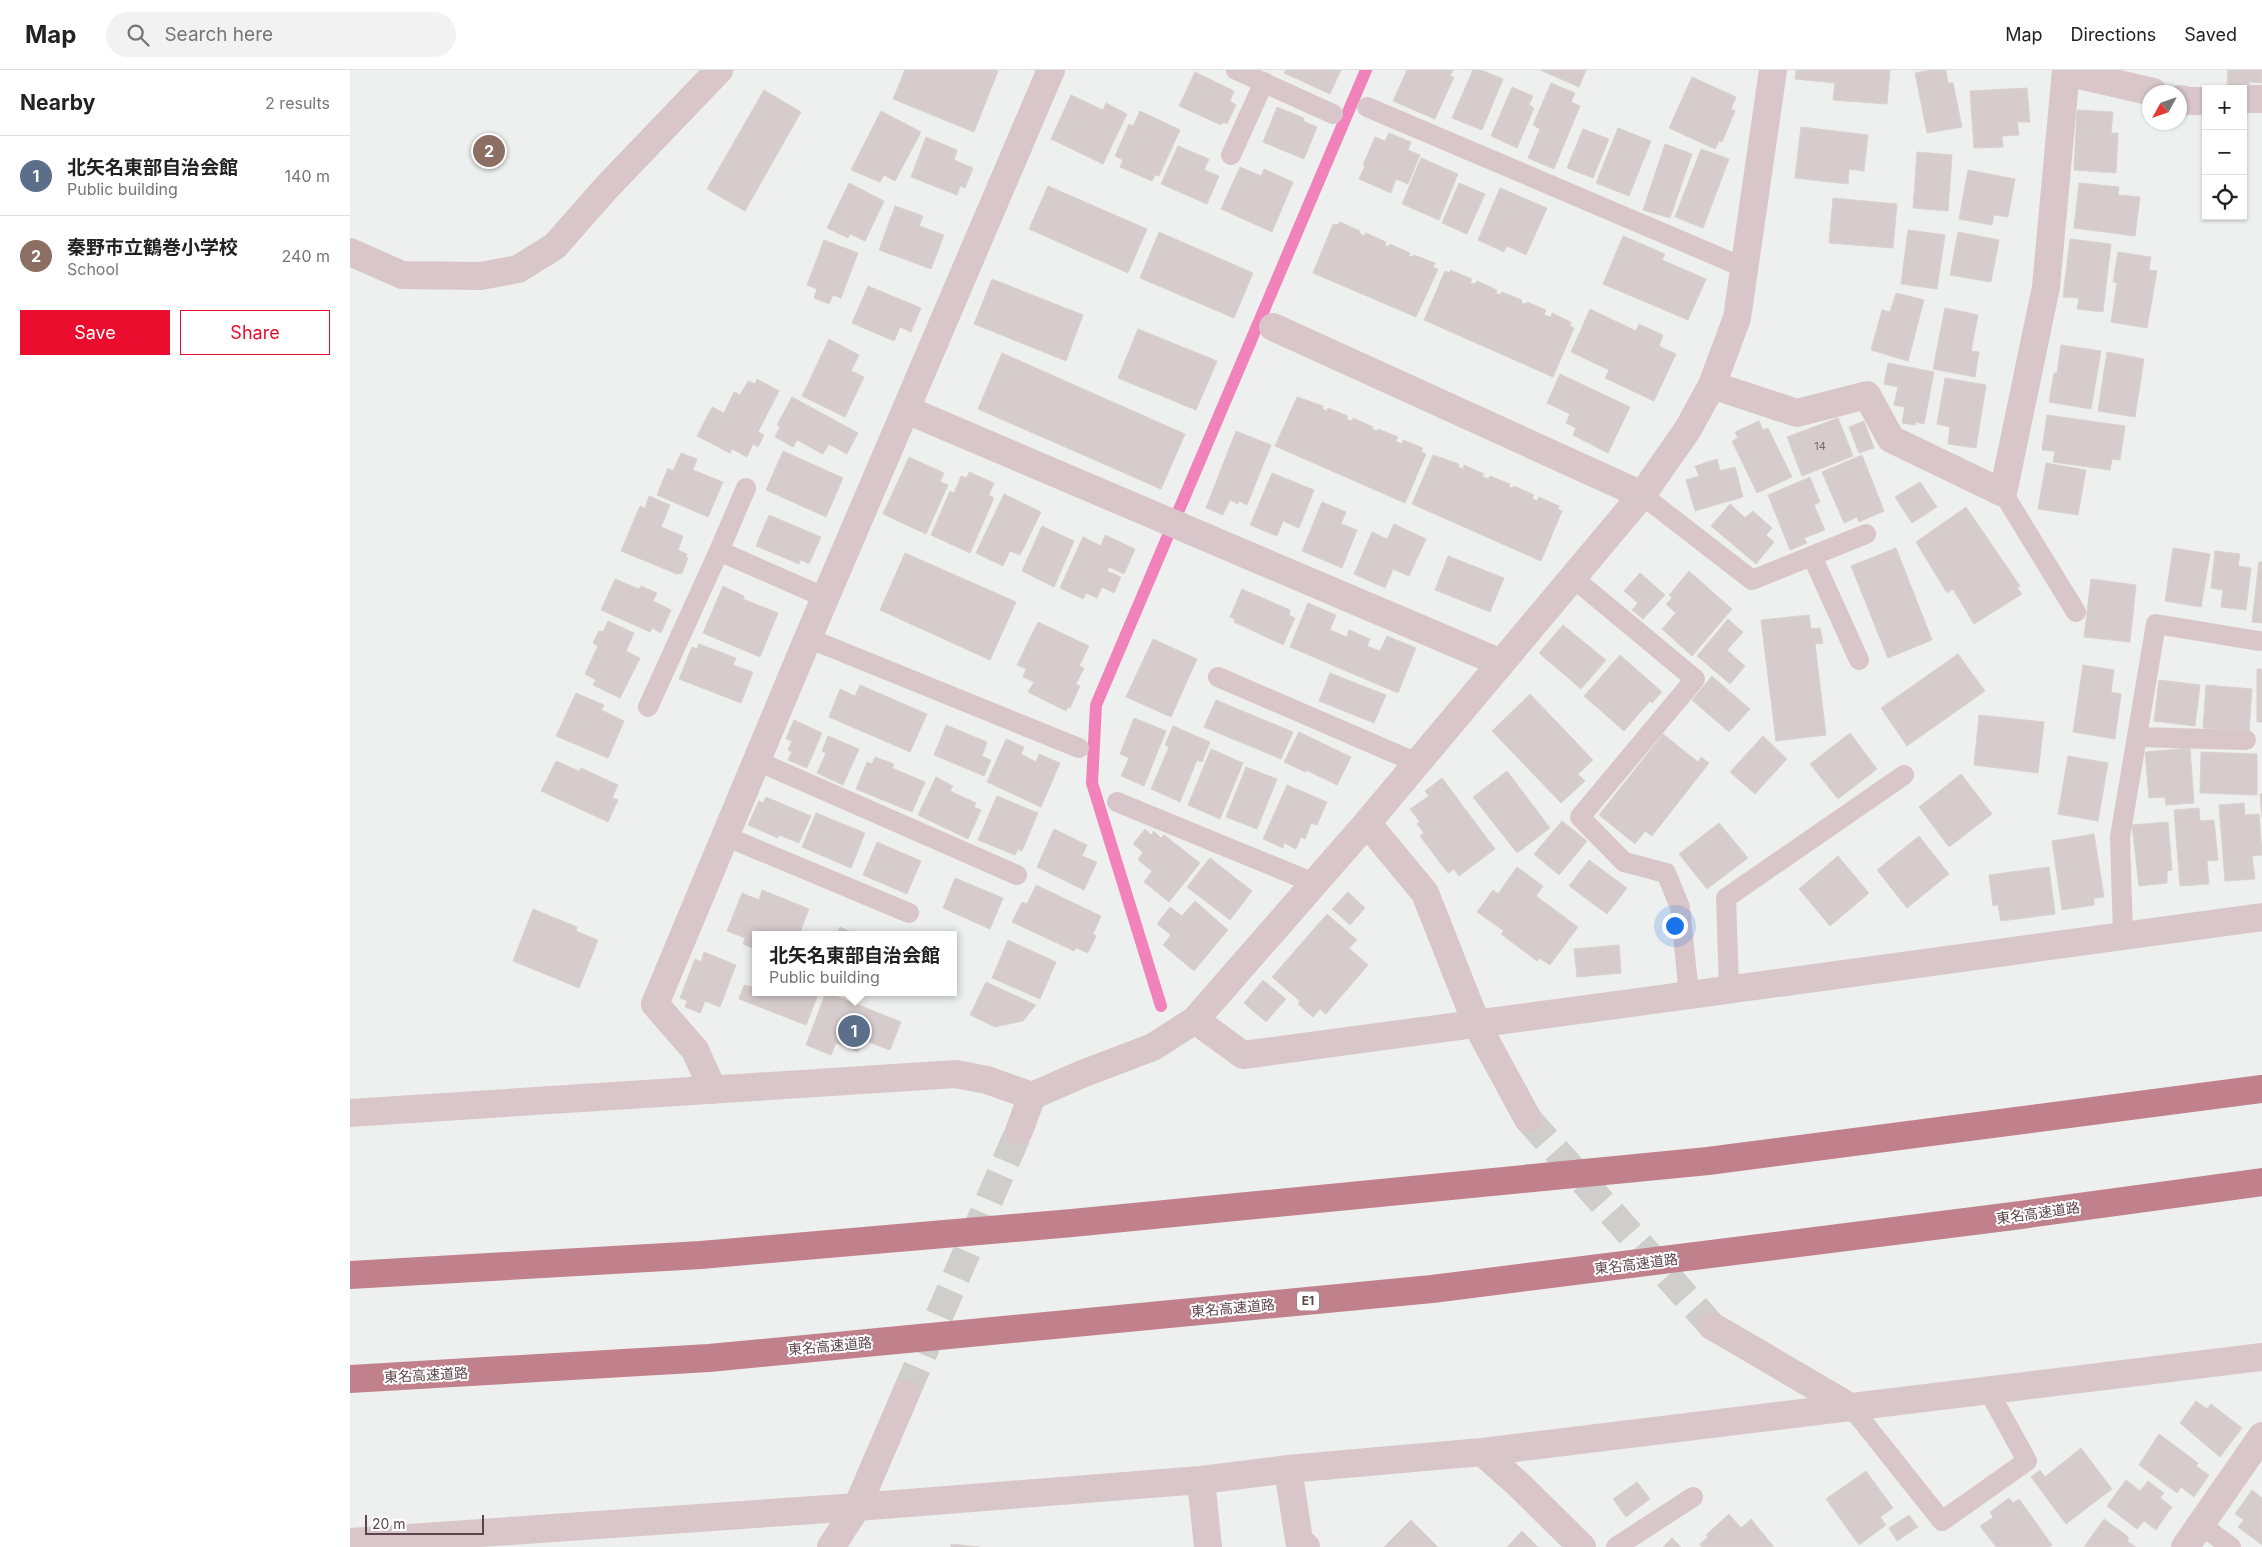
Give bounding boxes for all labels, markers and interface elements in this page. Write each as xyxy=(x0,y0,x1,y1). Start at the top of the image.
search box xyxy=(106,12,456,57)
text: Map xyxy=(25,20,76,49)
icon: search xyxy=(124,21,152,49)
text: Search here xyxy=(164,23,273,46)
text: Map xyxy=(2005,24,2043,45)
text: Directions xyxy=(2071,24,2156,45)
text: Saved xyxy=(2184,24,2237,45)
north arrow xyxy=(2142,85,2187,130)
map controls xyxy=(2202,85,2247,220)
button: + xyxy=(2202,85,2247,130)
text: Nearby xyxy=(20,90,95,115)
text: 2 results xyxy=(265,93,330,113)
button: − xyxy=(2202,130,2247,175)
pin: 2 xyxy=(473,132,505,170)
text: 北矢名東部自治会館 xyxy=(67,156,238,179)
text: 1 xyxy=(33,166,39,186)
text: 140 m xyxy=(285,166,330,186)
button: locate xyxy=(2202,175,2247,220)
text: Public building xyxy=(67,179,178,199)
text: 秦野市立鶴巻小学校 xyxy=(67,236,238,259)
text: 2 xyxy=(31,246,41,266)
text: 240 m xyxy=(282,246,330,266)
text: School xyxy=(67,259,119,279)
button: Save xyxy=(20,310,170,355)
button: Share xyxy=(180,310,330,355)
house number: 14 xyxy=(1814,439,1826,453)
your location xyxy=(1662,913,1688,939)
popup xyxy=(752,931,957,996)
text: 北矢名東部自治会館 xyxy=(769,944,940,967)
text: Public building xyxy=(769,967,880,987)
pin: 1 xyxy=(838,1012,870,1050)
street label: 東名高速道路 xyxy=(1995,1198,2081,1227)
street label: 東名高速道路 xyxy=(1593,1250,1679,1277)
road number: E1 xyxy=(1297,1292,1319,1310)
street label: 東名高速道路 xyxy=(1190,1295,1276,1320)
street label: 東名高速道路 xyxy=(787,1333,873,1358)
street label: 東名高速道路 xyxy=(384,1364,468,1385)
scale bar xyxy=(365,1512,484,1535)
text: 20 m xyxy=(372,1515,406,1532)

